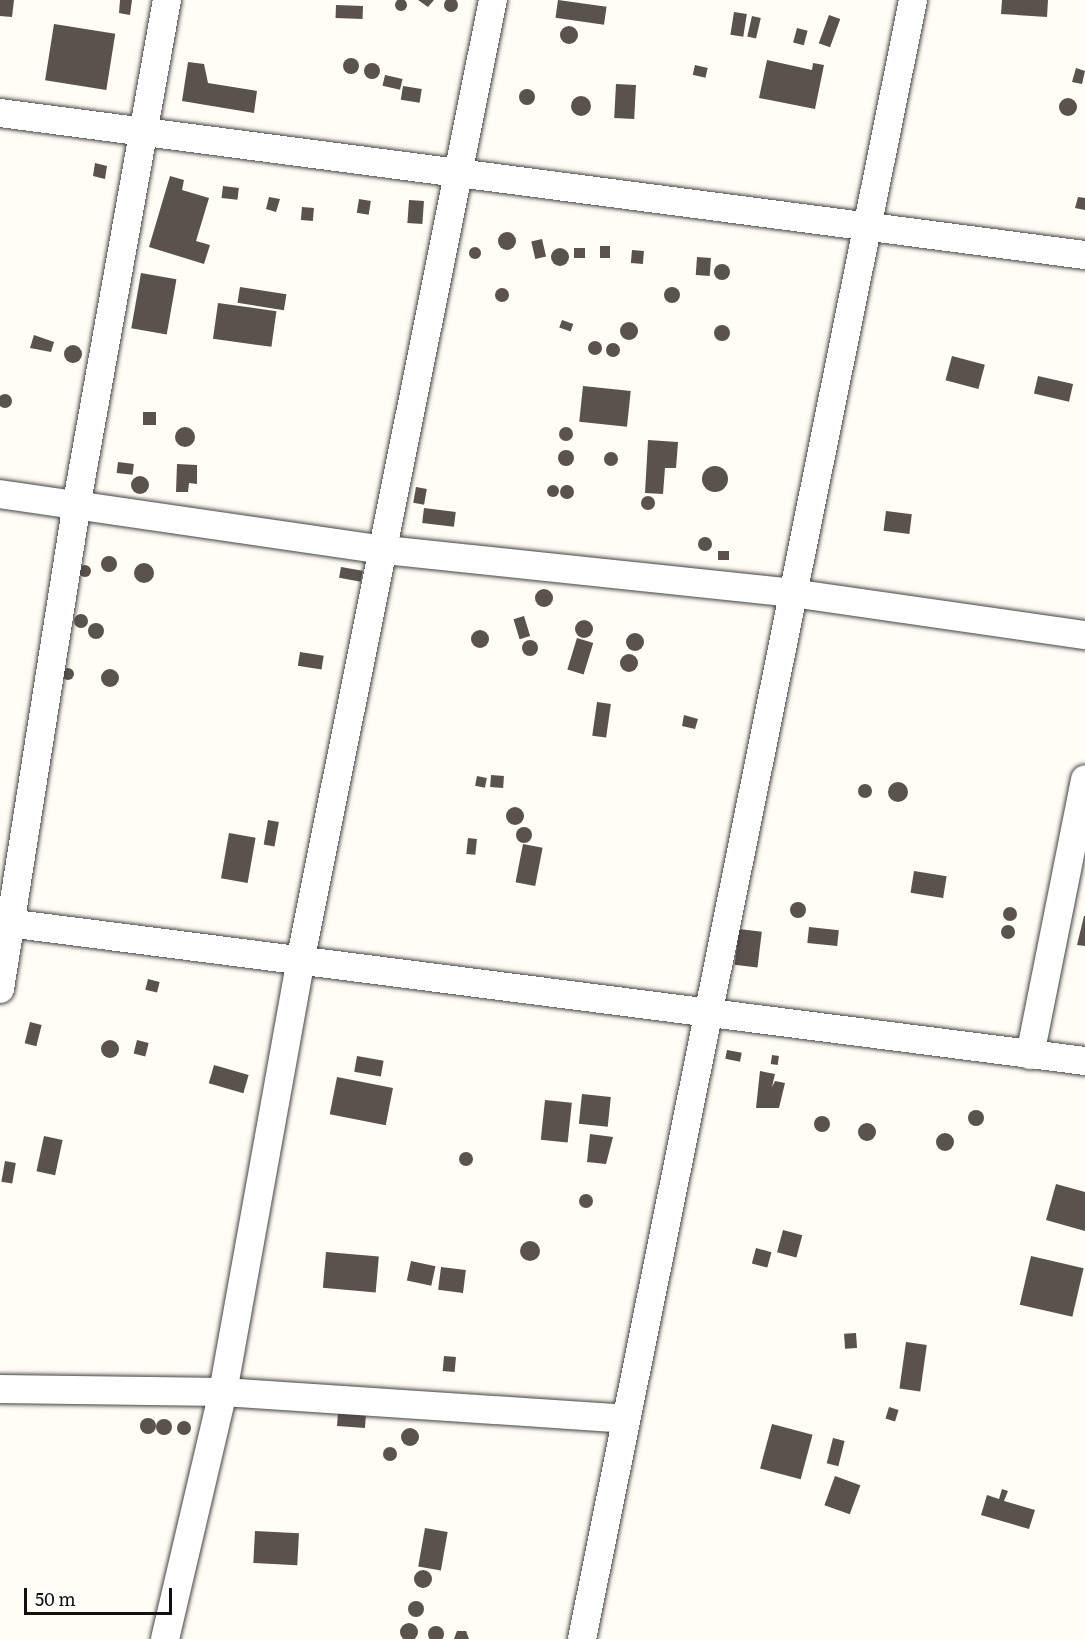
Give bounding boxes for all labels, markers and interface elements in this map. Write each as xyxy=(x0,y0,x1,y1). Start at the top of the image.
scale bar xyxy=(27,1576,176,1614)
text: 50 m xyxy=(35,1585,76,1612)

